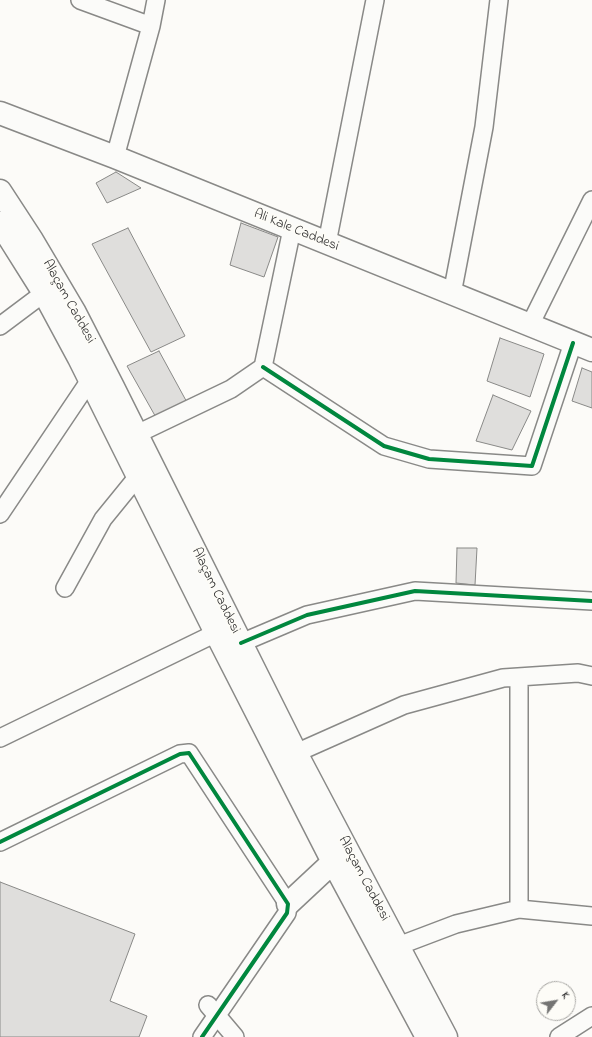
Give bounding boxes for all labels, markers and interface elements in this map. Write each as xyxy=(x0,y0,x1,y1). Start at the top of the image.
street label: Ali Kale Caddesi xyxy=(251,206,341,256)
street label: Alaçam Caddesi xyxy=(38,257,98,347)
street label: Alaçam Caddesi xyxy=(187,545,243,637)
street label: Alaçam Caddesi xyxy=(334,834,392,924)
north arrow xyxy=(536,981,576,1021)
text: K xyxy=(557,989,574,1002)

